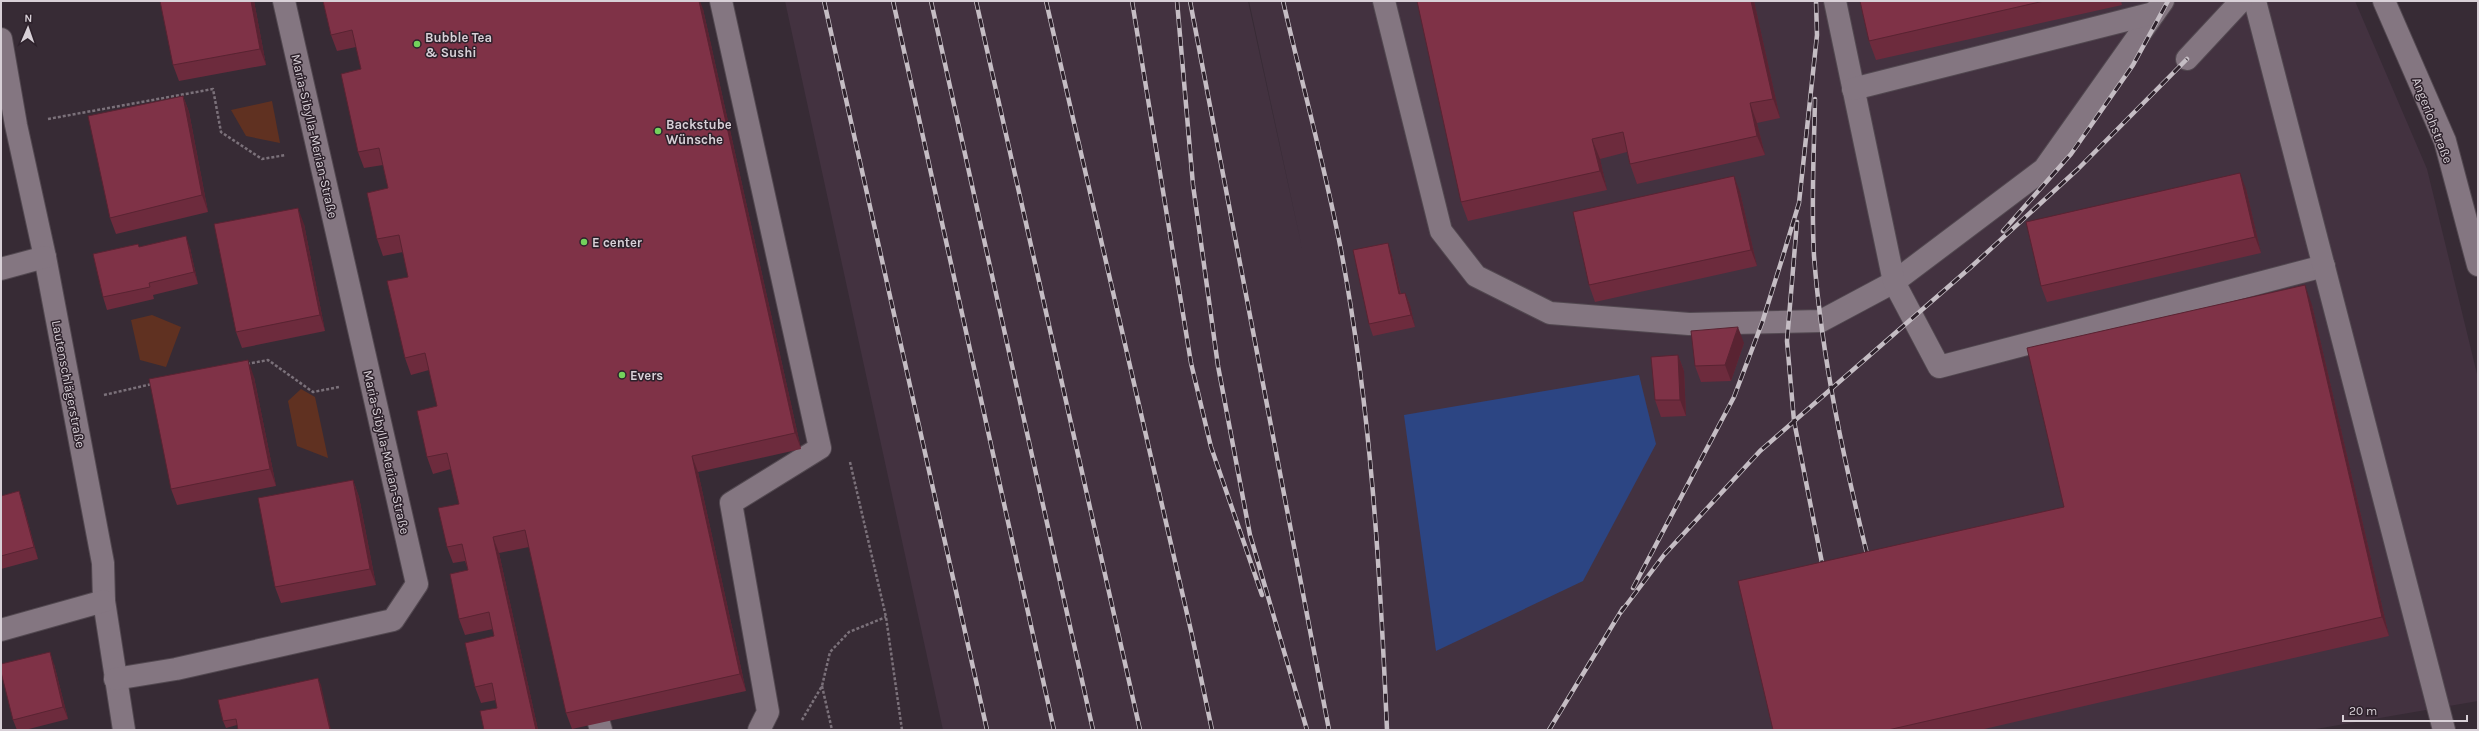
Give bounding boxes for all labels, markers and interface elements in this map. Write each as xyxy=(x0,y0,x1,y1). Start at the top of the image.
north arrow xyxy=(8,8,48,48)
text: N xyxy=(24,12,33,25)
place label: Bubble Tea & Sushi xyxy=(425,30,492,60)
marker: Bubble Tea & Sushi xyxy=(412,39,422,49)
street label: Maria-Sibylla-Merian-Straße xyxy=(288,53,341,220)
street label: Angerlohstraße xyxy=(2409,75,2456,166)
place label: Backstube Wünsche xyxy=(666,117,732,147)
marker: Backstube Wünsche xyxy=(653,126,663,136)
place label: E center xyxy=(592,235,643,250)
marker: E center xyxy=(579,237,589,247)
street label: Lautenschlägerstraße xyxy=(49,319,88,449)
place label: Evers xyxy=(630,368,663,383)
street label: Maria-Sibylla-Merian-Straße xyxy=(360,369,413,536)
marker: Evers xyxy=(617,370,627,380)
scale bar xyxy=(2343,697,2467,723)
text: 20 m xyxy=(2349,704,2377,718)

